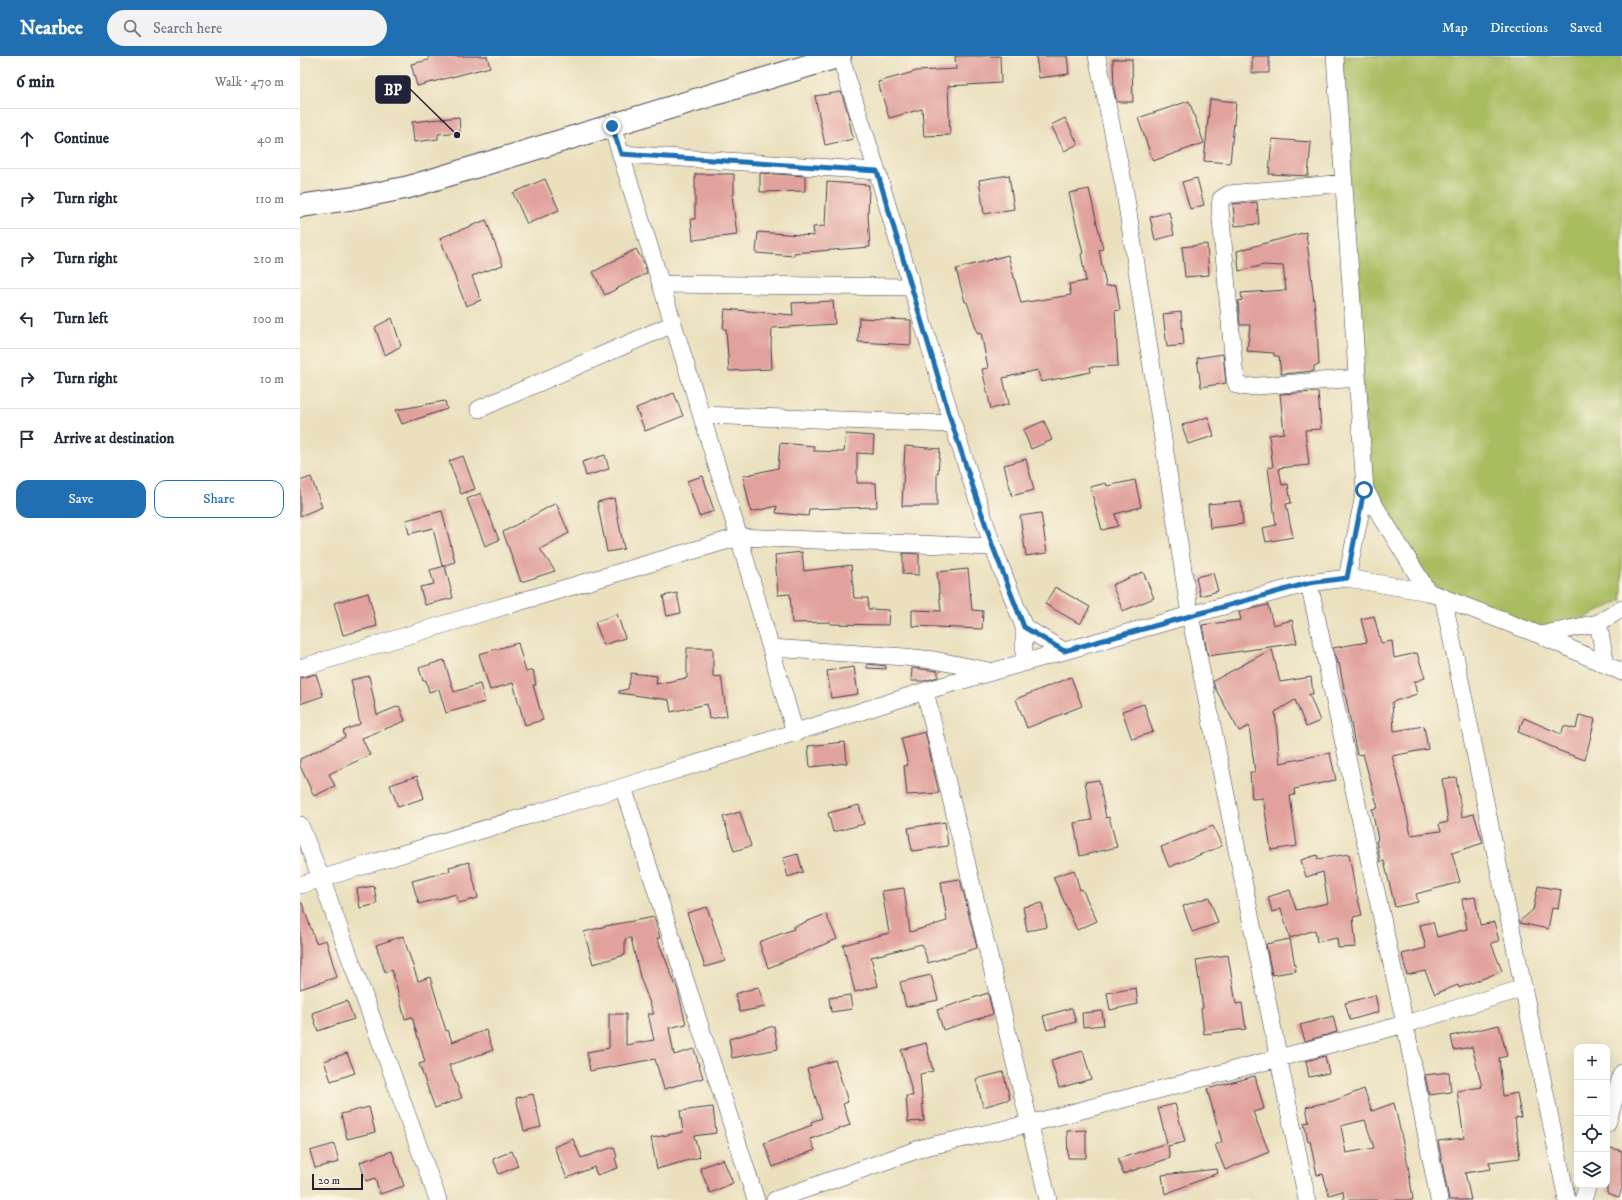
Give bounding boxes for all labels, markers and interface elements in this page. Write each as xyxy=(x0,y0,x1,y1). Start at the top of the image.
search box xyxy=(107,10,387,46)
text: Nearbee xyxy=(20,17,83,40)
icon: search xyxy=(121,17,143,39)
text: Search here xyxy=(153,19,222,38)
text: Map xyxy=(1442,19,1468,37)
text: Directions xyxy=(1490,19,1548,37)
text: Saved xyxy=(1570,19,1602,37)
text: 6 min xyxy=(16,71,55,93)
text: Walk · 470 m xyxy=(215,74,284,90)
callout: BP xyxy=(376,76,410,103)
text: BP xyxy=(384,81,402,100)
route end xyxy=(603,117,621,135)
icon: ahead xyxy=(16,128,38,150)
text: Continue xyxy=(54,129,109,148)
text: 40 m xyxy=(257,131,284,147)
icon: right xyxy=(16,188,38,210)
text: Turn right xyxy=(54,189,117,208)
text: 110 m xyxy=(255,191,284,207)
icon: right xyxy=(16,248,38,270)
text: Turn right xyxy=(54,249,117,268)
text: 210 m xyxy=(253,251,284,267)
icon: left xyxy=(16,308,38,330)
text: Turn left xyxy=(54,309,108,328)
text: 100 m xyxy=(253,311,284,327)
icon: right xyxy=(16,368,38,390)
text: Turn right xyxy=(54,369,117,388)
text: 10 m xyxy=(260,371,284,387)
icon: arrive xyxy=(16,428,38,450)
text: Arrive at destination xyxy=(54,429,174,448)
button: Save xyxy=(16,480,146,518)
button: Share xyxy=(154,480,284,518)
route start xyxy=(1355,481,1373,499)
map controls xyxy=(1574,1044,1610,1188)
button: + xyxy=(1574,1044,1610,1080)
button: − xyxy=(1574,1080,1610,1116)
button: locate xyxy=(1574,1116,1610,1152)
button: layers xyxy=(1574,1152,1610,1188)
scale bar xyxy=(312,1172,363,1191)
text: 20 m xyxy=(318,1174,340,1188)

